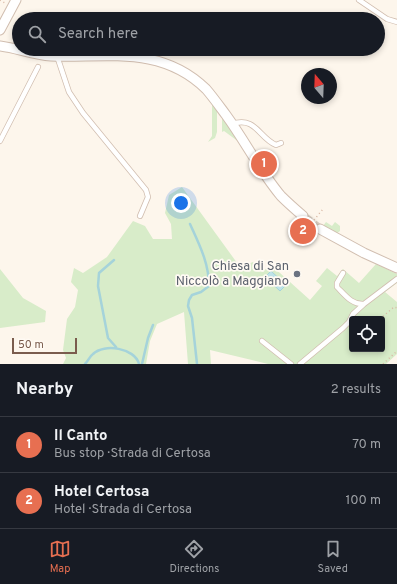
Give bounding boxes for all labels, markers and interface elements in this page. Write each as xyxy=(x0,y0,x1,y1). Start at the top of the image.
search box xyxy=(12,12,385,56)
icon: search xyxy=(26,23,48,45)
text: Search here xyxy=(58,25,138,44)
north arrow xyxy=(301,68,337,104)
pin: 1 xyxy=(251,149,277,179)
your location xyxy=(171,193,191,213)
pin: 2 xyxy=(290,216,316,246)
place label: Chiesa di San Niccolò a Maggiano xyxy=(176,259,289,290)
marker: Chiesa di San Niccolò a Maggiano xyxy=(292,269,302,279)
map controls xyxy=(349,316,385,352)
button: locate xyxy=(349,316,385,352)
scale bar xyxy=(12,336,77,355)
text: 50 m xyxy=(18,338,44,352)
text: Nearby xyxy=(16,379,73,401)
text: 2 results xyxy=(331,382,381,398)
text: Il Canto xyxy=(54,427,108,446)
text: 1 xyxy=(26,437,32,453)
text: 70 m xyxy=(352,437,381,453)
text: Bus stop · Strada di Certosa xyxy=(54,446,211,462)
text: Hotel Certosa xyxy=(54,483,149,502)
text: 2 xyxy=(25,493,33,509)
text: 100 m xyxy=(345,493,381,509)
text: Hotel · Strada di Certosa xyxy=(54,502,192,518)
tab: Map xyxy=(49,538,71,576)
tab: Directions xyxy=(169,538,219,576)
tab: Saved xyxy=(318,538,348,576)

